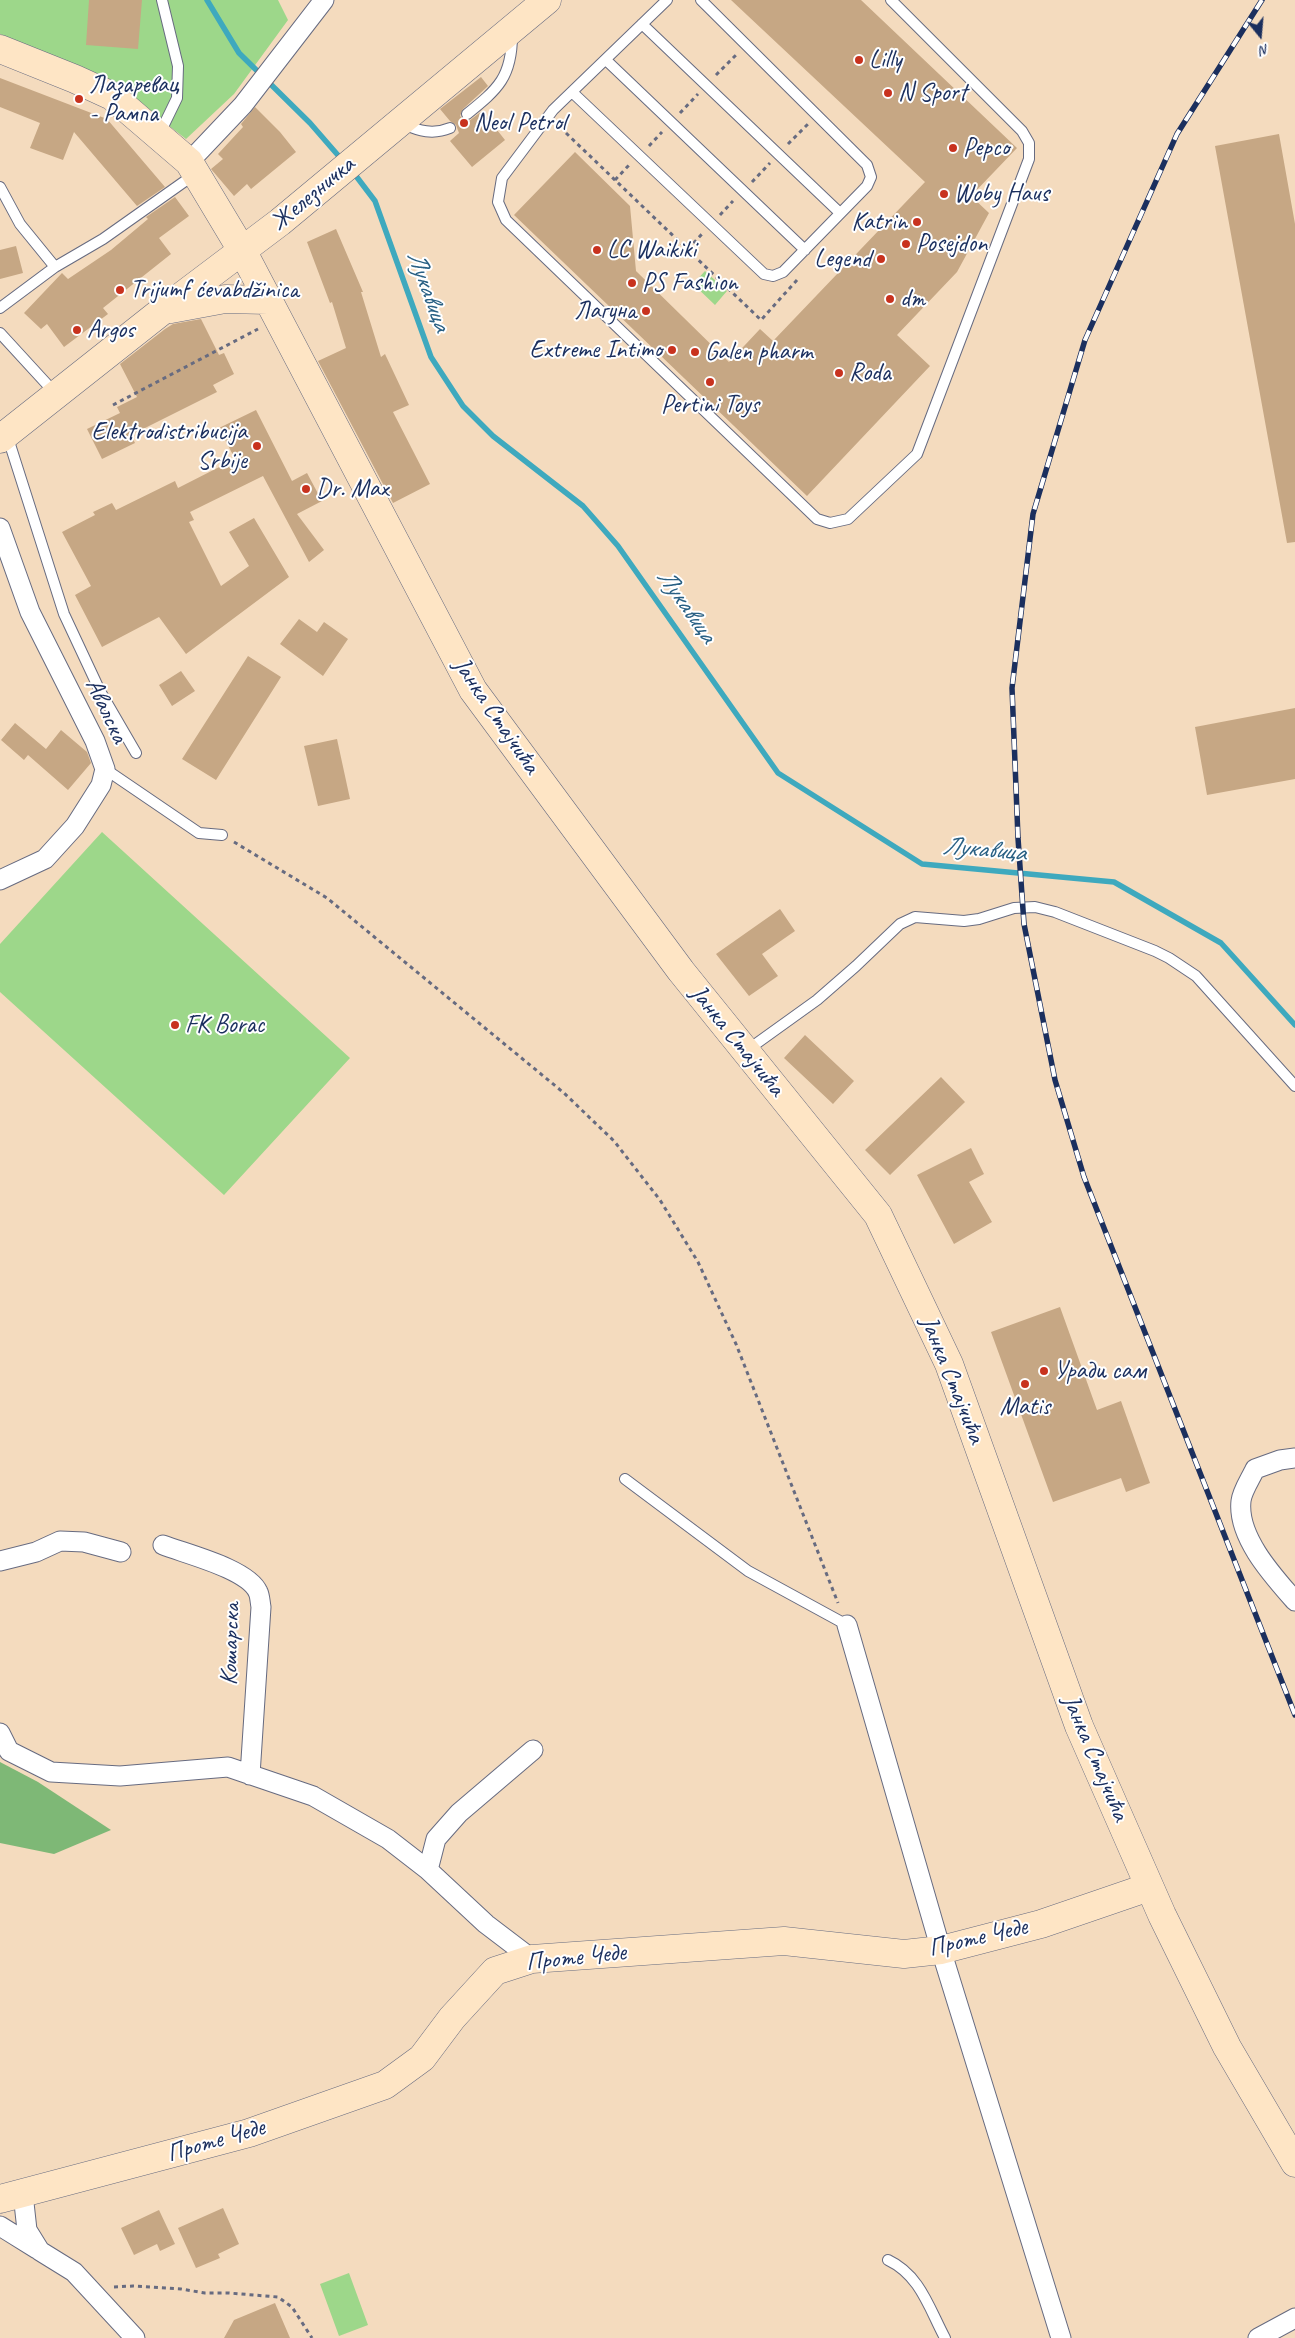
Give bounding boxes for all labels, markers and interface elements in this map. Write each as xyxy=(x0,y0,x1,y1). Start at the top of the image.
north arrow xyxy=(1235,10,1285,60)
text: N xyxy=(1258,40,1271,59)
place label: Lilly xyxy=(869,45,902,75)
marker: Lilly xyxy=(853,54,865,66)
place label: Лазаревац - Рампа xyxy=(89,70,178,129)
place label: N Sport xyxy=(898,78,967,108)
marker: N Sport xyxy=(882,87,894,99)
marker: Лазаревац - Рампа xyxy=(73,93,85,105)
place label: Neol Petrol xyxy=(474,108,566,138)
marker: Neol Petrol xyxy=(458,117,470,129)
place label: Pepco xyxy=(963,133,1009,163)
marker: Pepco xyxy=(947,142,959,154)
street label: Железничка xyxy=(265,150,361,238)
place label: Woby Haus xyxy=(954,179,1049,209)
marker: Woby Haus xyxy=(938,188,950,200)
place label: Katrin xyxy=(851,207,907,237)
marker: Katrin xyxy=(911,216,923,228)
place label: Posejdon xyxy=(916,229,987,259)
place label: LC Waikiki xyxy=(607,235,696,265)
marker: Posejdon xyxy=(900,238,912,250)
marker: LC Waikiki xyxy=(591,244,603,256)
place label: Legend xyxy=(814,244,871,274)
water label: Лукавица xyxy=(399,247,457,335)
marker: Legend xyxy=(875,253,887,265)
place label: PS Fashion xyxy=(642,268,737,298)
place label: Trijumf ćevabdžinica xyxy=(130,275,298,305)
marker: PS Fashion xyxy=(626,277,638,289)
marker: Trijumf ćevabdžinica xyxy=(114,284,126,296)
place label: dm xyxy=(900,284,925,314)
marker: dm xyxy=(884,293,896,305)
place label: Лагуна xyxy=(574,296,636,326)
marker: Лагуна xyxy=(640,305,652,317)
place label: Argos xyxy=(87,315,135,345)
marker: Argos xyxy=(71,324,83,336)
place label: Extreme Intimo xyxy=(530,335,662,365)
place label: Galen pharm xyxy=(705,337,812,367)
marker: Extreme Intimo xyxy=(666,344,678,356)
marker: Galen pharm xyxy=(689,346,701,358)
place label: Roda xyxy=(849,358,891,388)
marker: Roda xyxy=(833,367,845,379)
marker: Pertini Toys xyxy=(704,376,716,388)
place label: Pertini Toys xyxy=(661,390,759,420)
place label: Elektrodistribucija Srbije xyxy=(92,417,247,476)
marker: Elektrodistribucija Srbije xyxy=(251,440,263,452)
place label: Dr. Max xyxy=(316,474,388,504)
marker: Dr. Max xyxy=(300,483,312,495)
water label: Лукавица xyxy=(649,563,723,649)
street label: Јанка Стајчића xyxy=(446,652,546,780)
street label: Авалска xyxy=(78,674,134,748)
water label: Лукавица xyxy=(941,831,1027,869)
street label: Јанка Стајчића xyxy=(683,979,791,1103)
place label: FK Borac xyxy=(185,1010,264,1040)
marker: FK Borac xyxy=(169,1019,181,1031)
street label: Јанка Стајчића xyxy=(913,1312,991,1448)
place label: Уради сам xyxy=(1054,1356,1146,1386)
marker: Уради сам xyxy=(1038,1365,1050,1377)
marker: Matis xyxy=(1019,1378,1031,1390)
place label: Matis xyxy=(1000,1392,1050,1422)
street label: Кошарска xyxy=(215,1602,247,1686)
street label: Јанка Стајчића xyxy=(1055,1690,1135,1826)
street label: Проте Чеде xyxy=(926,1912,1030,1964)
street label: Проте Чеде xyxy=(524,1938,628,1978)
street label: Проте Чеде xyxy=(164,2113,268,2169)

